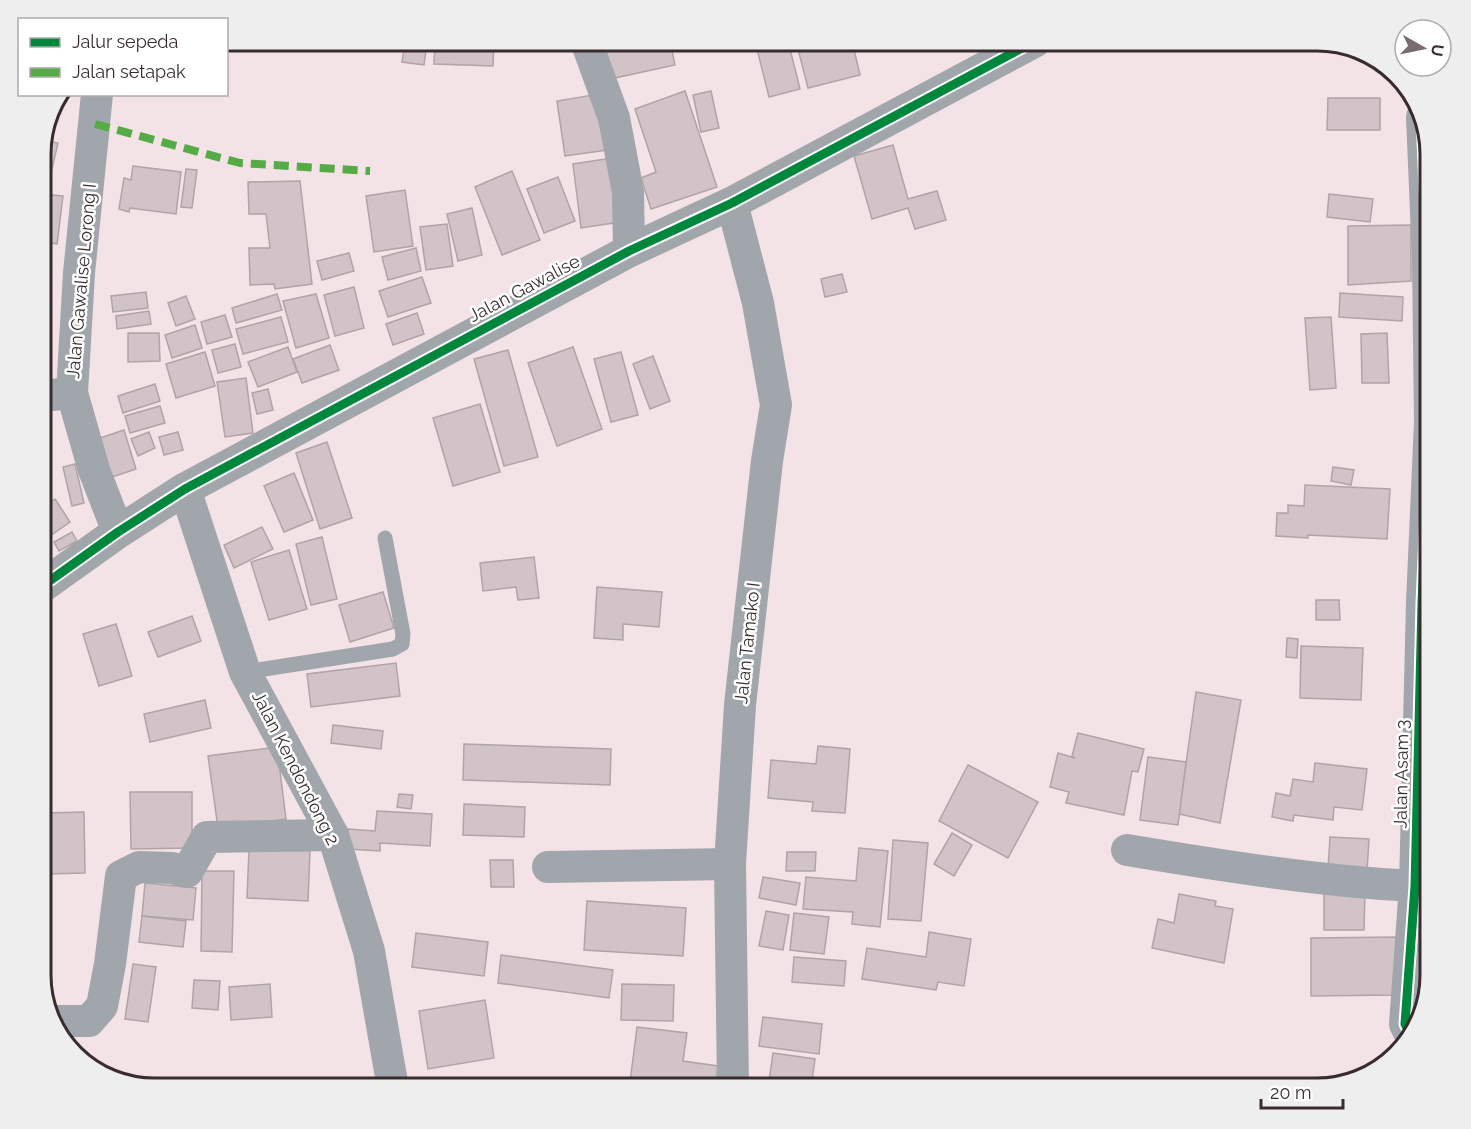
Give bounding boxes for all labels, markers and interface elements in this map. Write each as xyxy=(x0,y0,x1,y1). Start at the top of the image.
legend xyxy=(18,18,228,96)
north arrow xyxy=(1393,18,1453,78)
text: Jalur sepeda xyxy=(72,31,178,52)
text: U xyxy=(1427,43,1448,58)
text: Jalan setapak xyxy=(72,61,186,82)
street label: Jalan Gawalise Lorong I xyxy=(62,183,100,379)
street label: Jalan Gawalise xyxy=(465,250,584,326)
street label: Jalan Tamako I xyxy=(730,581,764,705)
street label: Jalan Kendondong 2 xyxy=(248,687,344,849)
street label: Jalan Asam 3 xyxy=(1390,719,1412,829)
scale bar xyxy=(1261,1072,1344,1110)
text: 20 m xyxy=(1270,1082,1312,1103)

